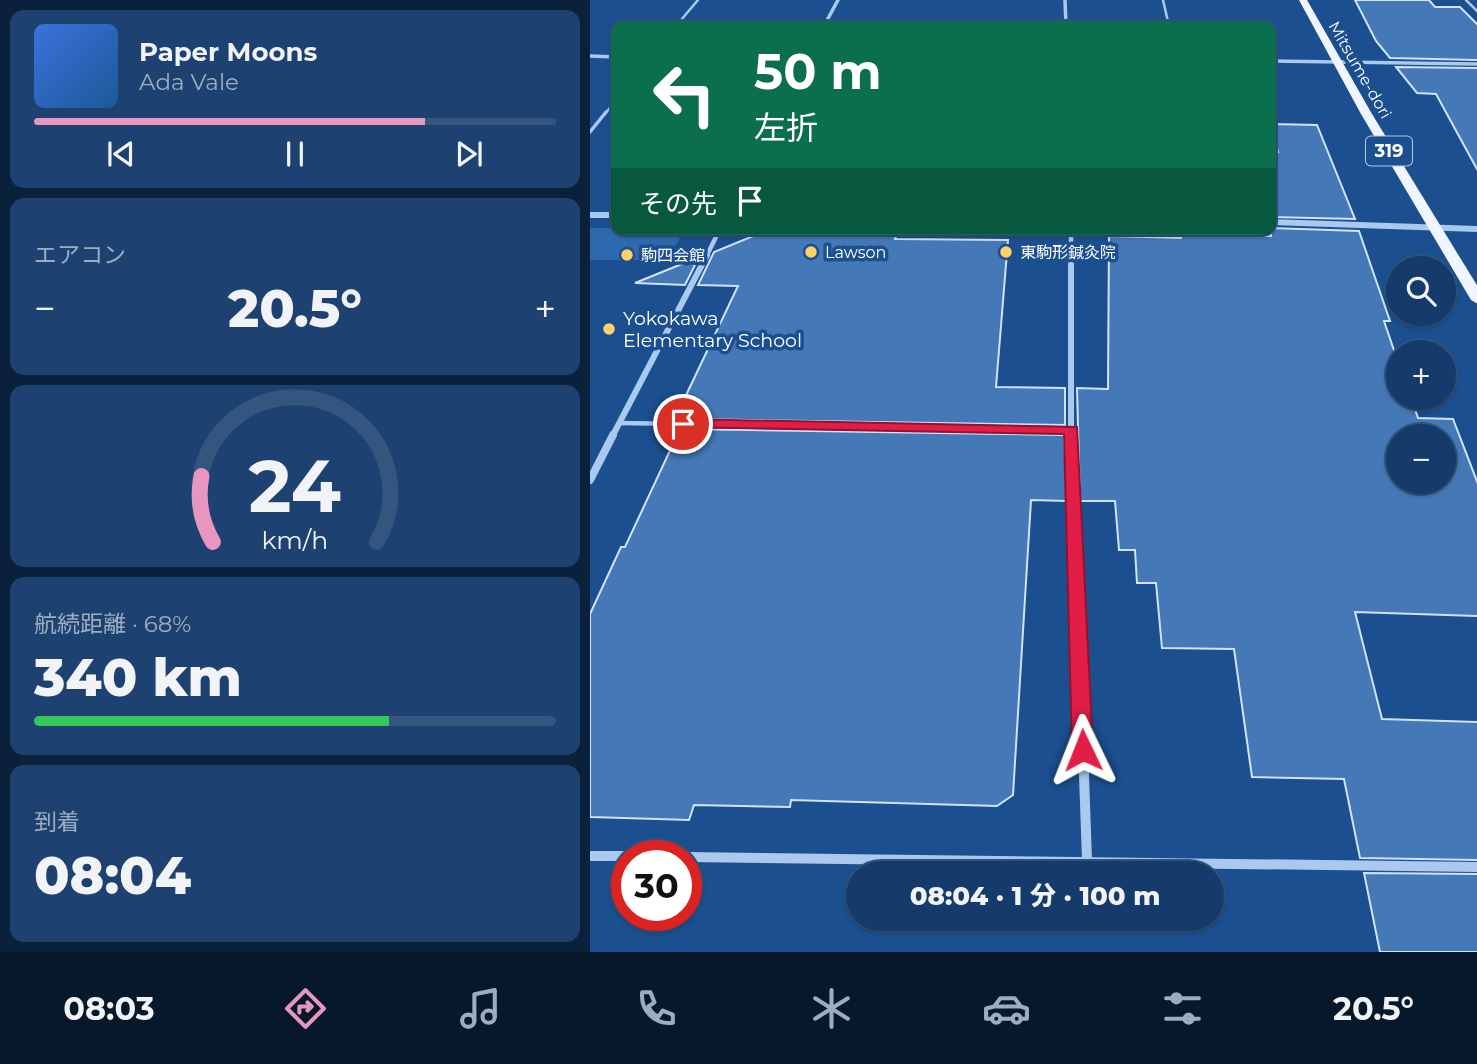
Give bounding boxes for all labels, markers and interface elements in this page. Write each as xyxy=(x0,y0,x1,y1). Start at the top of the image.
street label: Mitsume-dori xyxy=(1325,18,1395,122)
text: Paper Moons xyxy=(139,36,317,68)
text: 50 m xyxy=(754,42,882,101)
icon: left xyxy=(639,49,730,140)
text: Ada Vale xyxy=(139,68,239,96)
text: 左折 xyxy=(754,108,818,147)
icon: previous xyxy=(102,135,140,173)
icon: pause xyxy=(276,135,314,173)
icon: next xyxy=(450,135,488,173)
road number: 319 xyxy=(1366,136,1412,166)
icon: arrive xyxy=(731,182,769,220)
text: その先 xyxy=(639,188,717,220)
text: エアコン xyxy=(34,241,126,269)
place label: Lawson xyxy=(825,243,886,262)
place label: 東駒形鍼灸院 xyxy=(1020,243,1116,262)
marker: Lawson xyxy=(803,244,819,260)
marker: 東駒形鍼灸院 xyxy=(998,244,1014,260)
place label: 駒四会館 xyxy=(641,246,705,265)
marker: 駒四会館 xyxy=(619,247,635,263)
map controls xyxy=(1386,256,1456,494)
button: search xyxy=(1386,256,1456,326)
text: 20.5° xyxy=(228,277,362,340)
text: − xyxy=(34,285,56,332)
text: + xyxy=(534,285,556,332)
place label: Yokokawa Elementary School xyxy=(623,307,802,352)
marker: Yokokawa Elementary School xyxy=(601,321,617,337)
button: + xyxy=(1386,340,1456,410)
pin xyxy=(653,394,713,454)
icon: arrive xyxy=(664,405,702,443)
button: − xyxy=(1386,424,1456,494)
text: 24 xyxy=(249,442,341,530)
text: km/h xyxy=(262,525,328,555)
text: 航続距離 · 68% xyxy=(34,610,191,638)
text: 340 km xyxy=(34,646,242,709)
position arrow xyxy=(1046,713,1120,787)
text: 到着 xyxy=(34,808,80,836)
speed limit sign: 30 xyxy=(611,840,702,931)
text: 08:04 xyxy=(34,844,191,907)
text: 08:04 · 1 分 · 100 m xyxy=(910,880,1160,912)
icon: directions xyxy=(281,984,330,1033)
icon: music xyxy=(456,984,505,1033)
icon: phone xyxy=(632,984,681,1033)
icon: climate xyxy=(807,984,856,1033)
icon: car xyxy=(982,984,1031,1033)
icon: filters xyxy=(1158,984,1207,1033)
text: 08:03 xyxy=(63,989,155,1028)
text: 20.5° xyxy=(1333,989,1414,1028)

